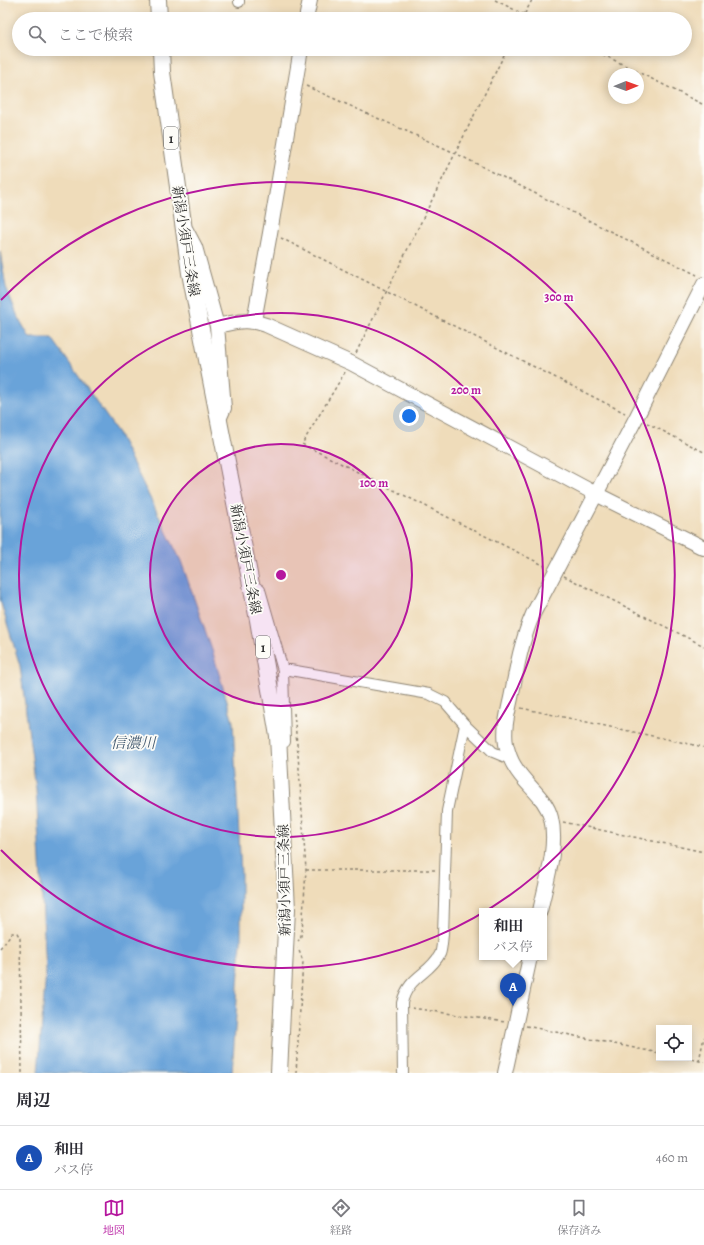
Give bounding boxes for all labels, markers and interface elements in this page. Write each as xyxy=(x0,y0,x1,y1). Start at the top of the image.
search box xyxy=(12,12,692,56)
icon: search xyxy=(26,23,48,45)
text: ここで検索 xyxy=(58,25,133,45)
north arrow xyxy=(608,68,644,104)
road number: 1 xyxy=(164,127,178,149)
street label: 新潟小須戸三条線 xyxy=(167,184,204,298)
text: 300 m xyxy=(544,289,574,305)
text: 200 m xyxy=(451,382,481,398)
your location xyxy=(399,406,419,426)
text: 100 m xyxy=(360,475,388,491)
street label: 新潟小須戸三条線 xyxy=(225,502,266,616)
centre of rings xyxy=(274,568,288,582)
road number: 1 xyxy=(256,636,270,658)
water label: 信濃川 xyxy=(110,733,157,753)
street label: 新潟小須戸三条線 xyxy=(274,824,295,936)
popup xyxy=(479,908,547,960)
text: 和田 xyxy=(493,916,524,936)
text: バス停 xyxy=(493,938,533,955)
pin: A xyxy=(500,973,526,1006)
map controls xyxy=(656,1025,692,1061)
button: locate xyxy=(656,1025,692,1061)
text: 周辺 xyxy=(16,1089,50,1112)
text: 和田 xyxy=(54,1139,84,1159)
text: A xyxy=(25,1149,33,1166)
text: 460 m xyxy=(656,1149,688,1166)
text: バス停 xyxy=(54,1161,93,1178)
tab: 地図 xyxy=(103,1197,125,1238)
tab: 経路 xyxy=(330,1197,352,1238)
tab: 保存済み xyxy=(557,1197,601,1238)

